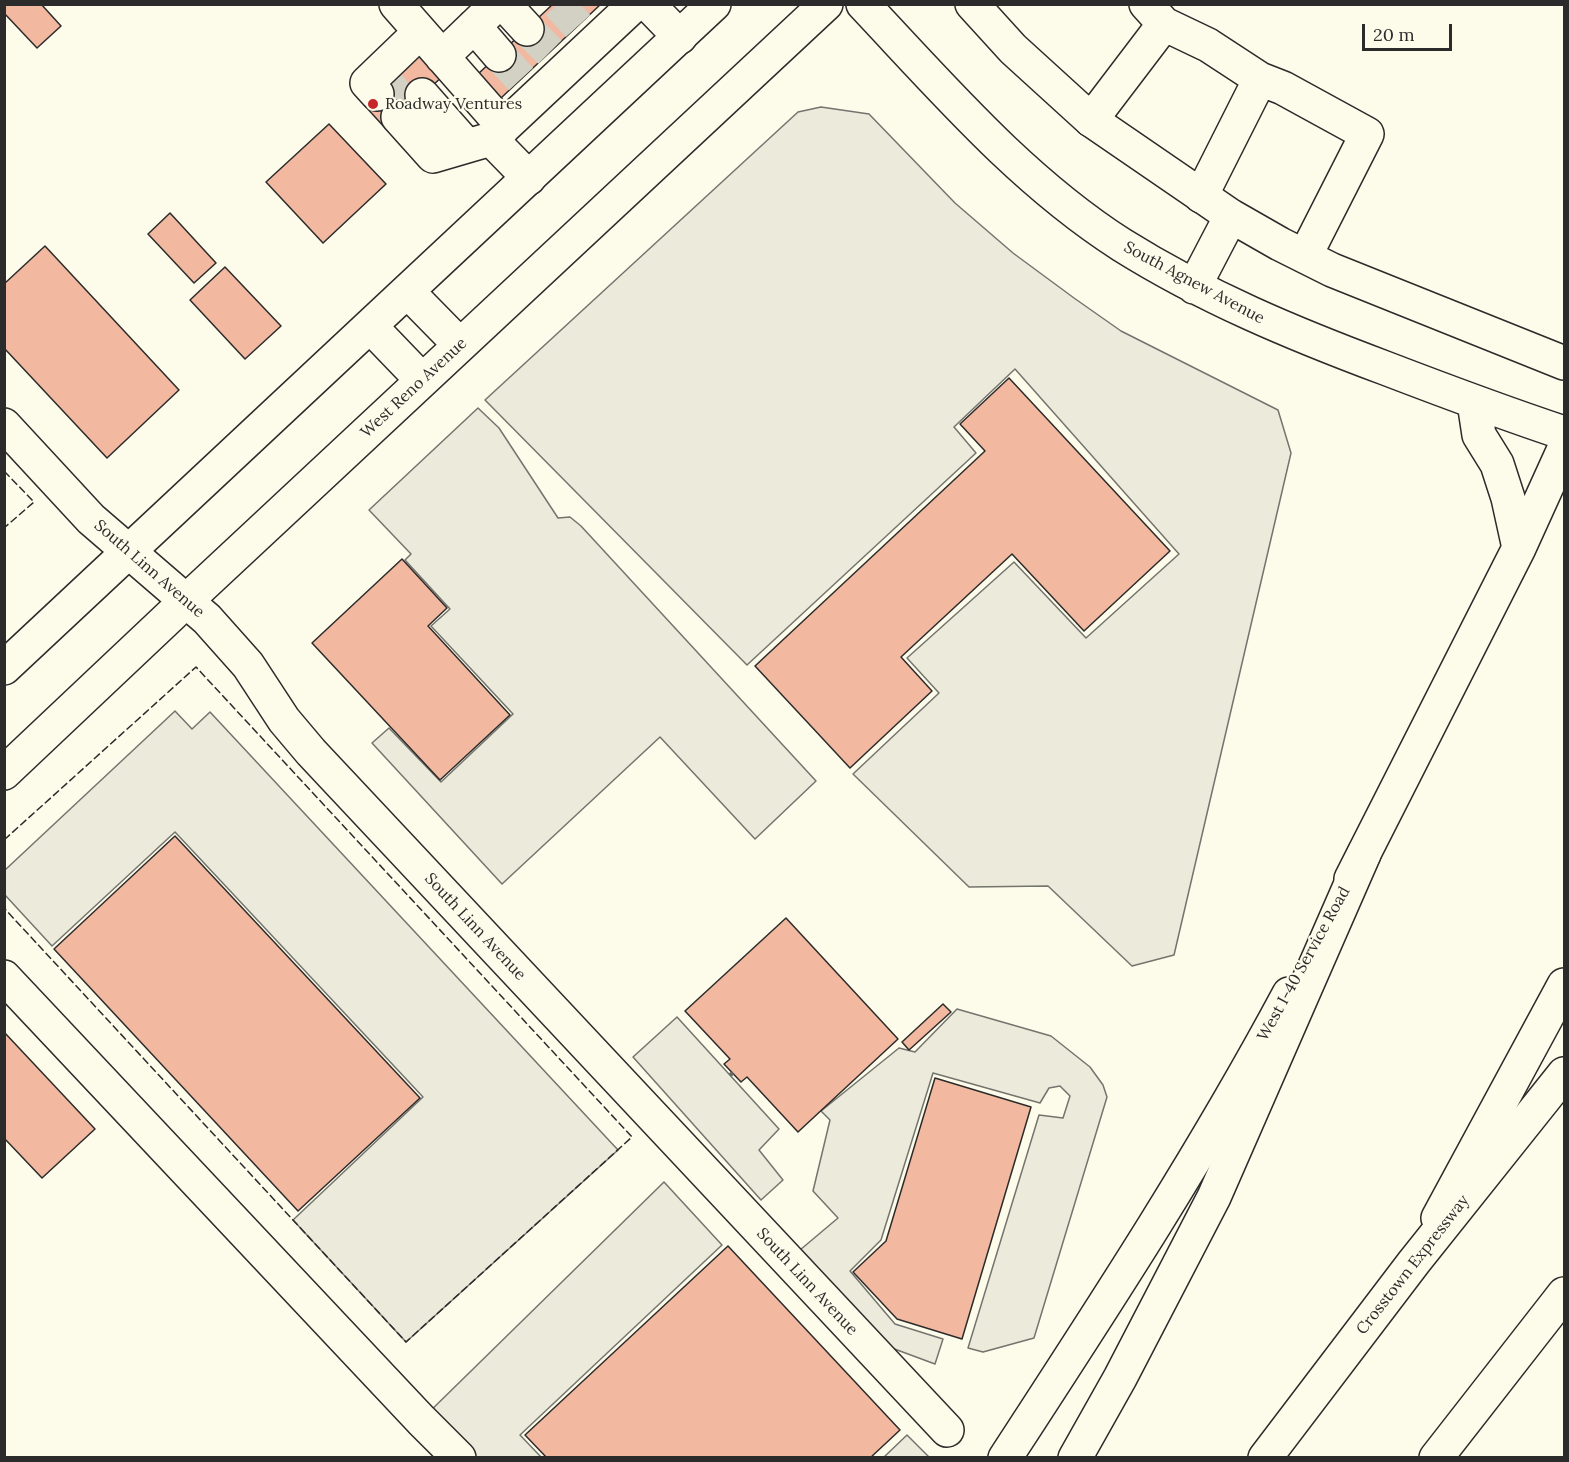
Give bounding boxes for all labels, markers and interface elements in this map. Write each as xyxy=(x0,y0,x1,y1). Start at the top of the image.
scale bar xyxy=(1365,12,1455,50)
text: 20 m xyxy=(1373,23,1415,46)
place label: Roadway Ventures xyxy=(385,94,522,114)
marker: Roadway Ventures xyxy=(366,97,380,111)
street label: South Agnew Avenue xyxy=(1120,238,1268,328)
street label: West Reno Avenue xyxy=(357,334,471,442)
street label: South Linn Avenue xyxy=(90,516,208,622)
street label: South Linn Avenue xyxy=(420,869,530,985)
street label: West I-40 Service Road xyxy=(1254,884,1354,1044)
street label: Crosstown Expressway xyxy=(1353,1191,1473,1339)
street label: South Linn Avenue xyxy=(752,1224,862,1340)

